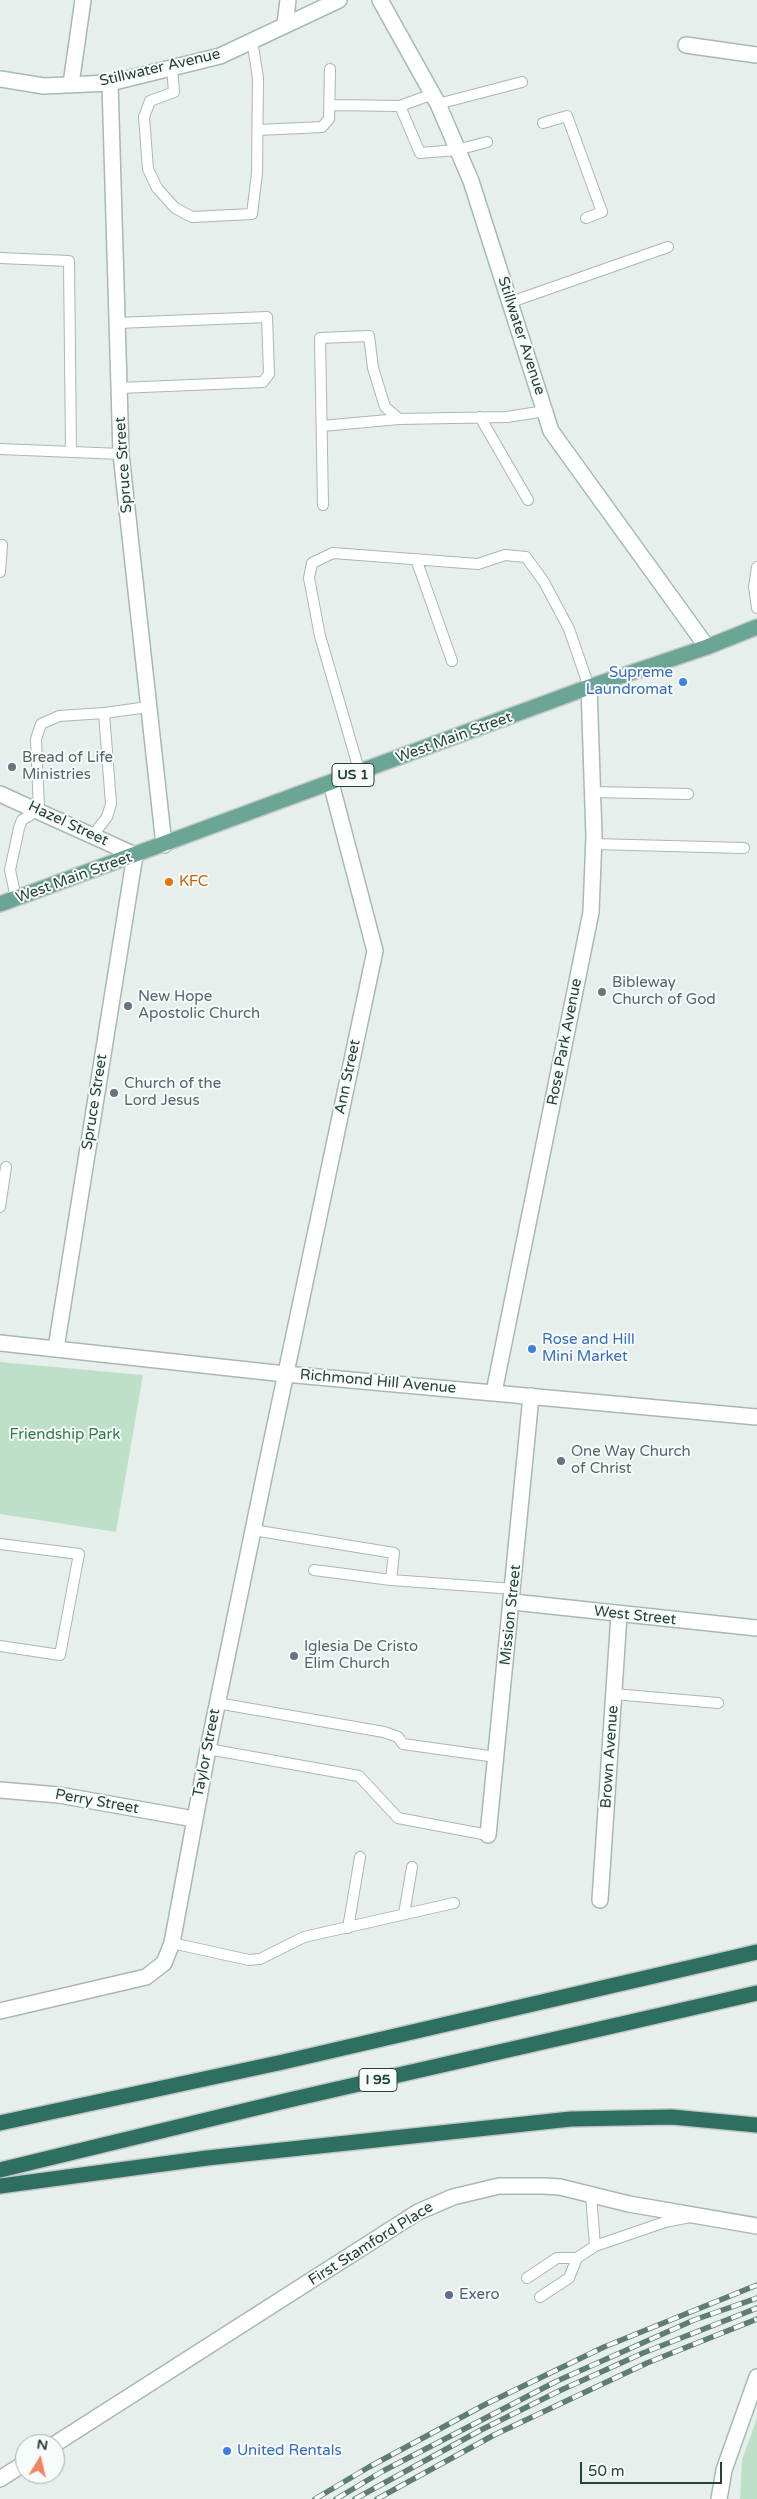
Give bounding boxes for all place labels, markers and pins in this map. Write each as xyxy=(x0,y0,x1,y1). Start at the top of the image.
place label: Supreme Laundromat xyxy=(586,664,673,699)
marker: Supreme Laundromat xyxy=(677,676,689,688)
place label: Bread of Life Ministries xyxy=(22,749,113,784)
marker: Bread of Life Ministries xyxy=(6,761,18,773)
place label: KFC xyxy=(179,873,208,891)
marker: KFC xyxy=(163,876,175,888)
place label: Bibleway Church of God xyxy=(612,974,716,1009)
marker: Bibleway Church of God xyxy=(596,986,608,998)
place label: New Hope Apostolic Church xyxy=(138,988,260,1023)
marker: New Hope Apostolic Church xyxy=(122,1000,134,1012)
place label: Church of the Lord Jesus xyxy=(124,1075,221,1110)
marker: Church of the Lord Jesus xyxy=(108,1087,120,1099)
place label: Rose and Hill Mini Market xyxy=(542,1331,635,1366)
marker: Rose and Hill Mini Market xyxy=(526,1343,538,1355)
place label: One Way Church of Christ xyxy=(571,1443,691,1478)
marker: One Way Church of Christ xyxy=(555,1455,567,1467)
place label: Iglesia De Cristo Elim Church xyxy=(304,1638,418,1673)
marker: Iglesia De Cristo Elim Church xyxy=(288,1650,300,1662)
place label: Exero xyxy=(459,2286,500,2304)
marker: Exero xyxy=(443,2289,455,2301)
place label: United Rentals xyxy=(237,2442,342,2460)
marker: United Rentals xyxy=(221,2445,233,2457)

